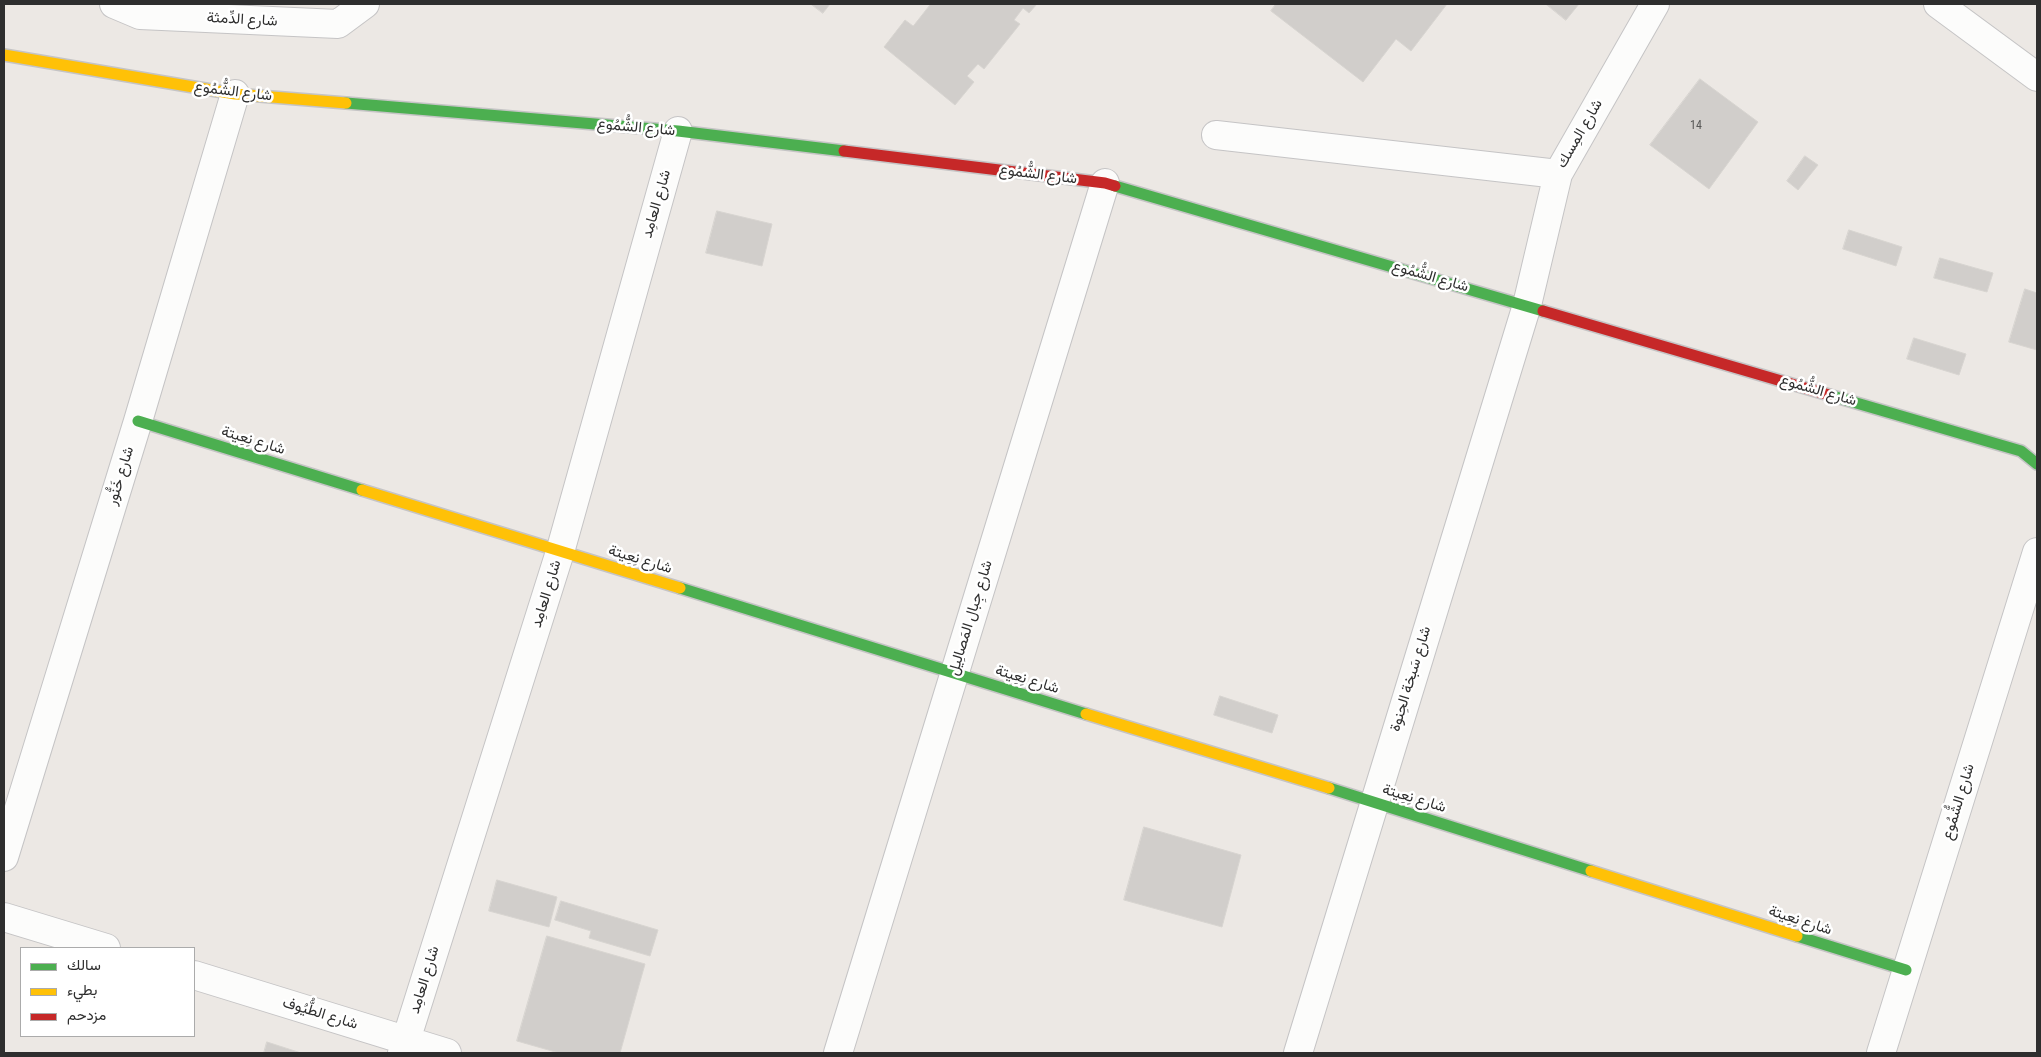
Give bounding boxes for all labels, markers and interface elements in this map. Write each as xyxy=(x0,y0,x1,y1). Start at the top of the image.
street label: شارع الدِّمثة xyxy=(206,9,278,31)
street label: شارع الشُّمُوع xyxy=(193,78,273,106)
street label: شارع المِسك xyxy=(1553,96,1607,172)
street label: شارع الشُّمُوع xyxy=(596,116,676,140)
house number: 14 xyxy=(1690,119,1702,133)
street label: شارع الشُّمُوع xyxy=(998,161,1078,189)
street label: شارع العامِد xyxy=(639,168,675,240)
street label: شارع الشُّمُوع xyxy=(1390,258,1470,296)
street label: شارع الشُّمُوع xyxy=(1778,372,1858,410)
street label: شارع نِعِيتة xyxy=(219,423,287,459)
street label: شارع خَنُّور xyxy=(104,444,138,508)
street label: شارع نِعِيتة xyxy=(606,542,674,578)
street label: شارع العامِد xyxy=(528,558,566,630)
street label: شارع جِبال المَصالِيل xyxy=(945,558,997,678)
street label: شارع سَبخة الحِنوة xyxy=(1386,624,1436,734)
street label: شارع نِعِيتة xyxy=(993,662,1061,698)
street label: شارع الشُّمُوع xyxy=(1939,762,1979,842)
street label: شارع نِعِيتة xyxy=(1380,781,1448,817)
street label: شارع نِعِيتة xyxy=(1766,902,1834,940)
street label: شارع العامِد xyxy=(406,944,444,1016)
legend xyxy=(20,947,195,1037)
text: سالك xyxy=(67,956,101,974)
text: بطيء xyxy=(67,981,97,999)
street label: شارع الطُّيُوف xyxy=(280,994,360,1034)
text: مزدحم xyxy=(67,1006,106,1024)

